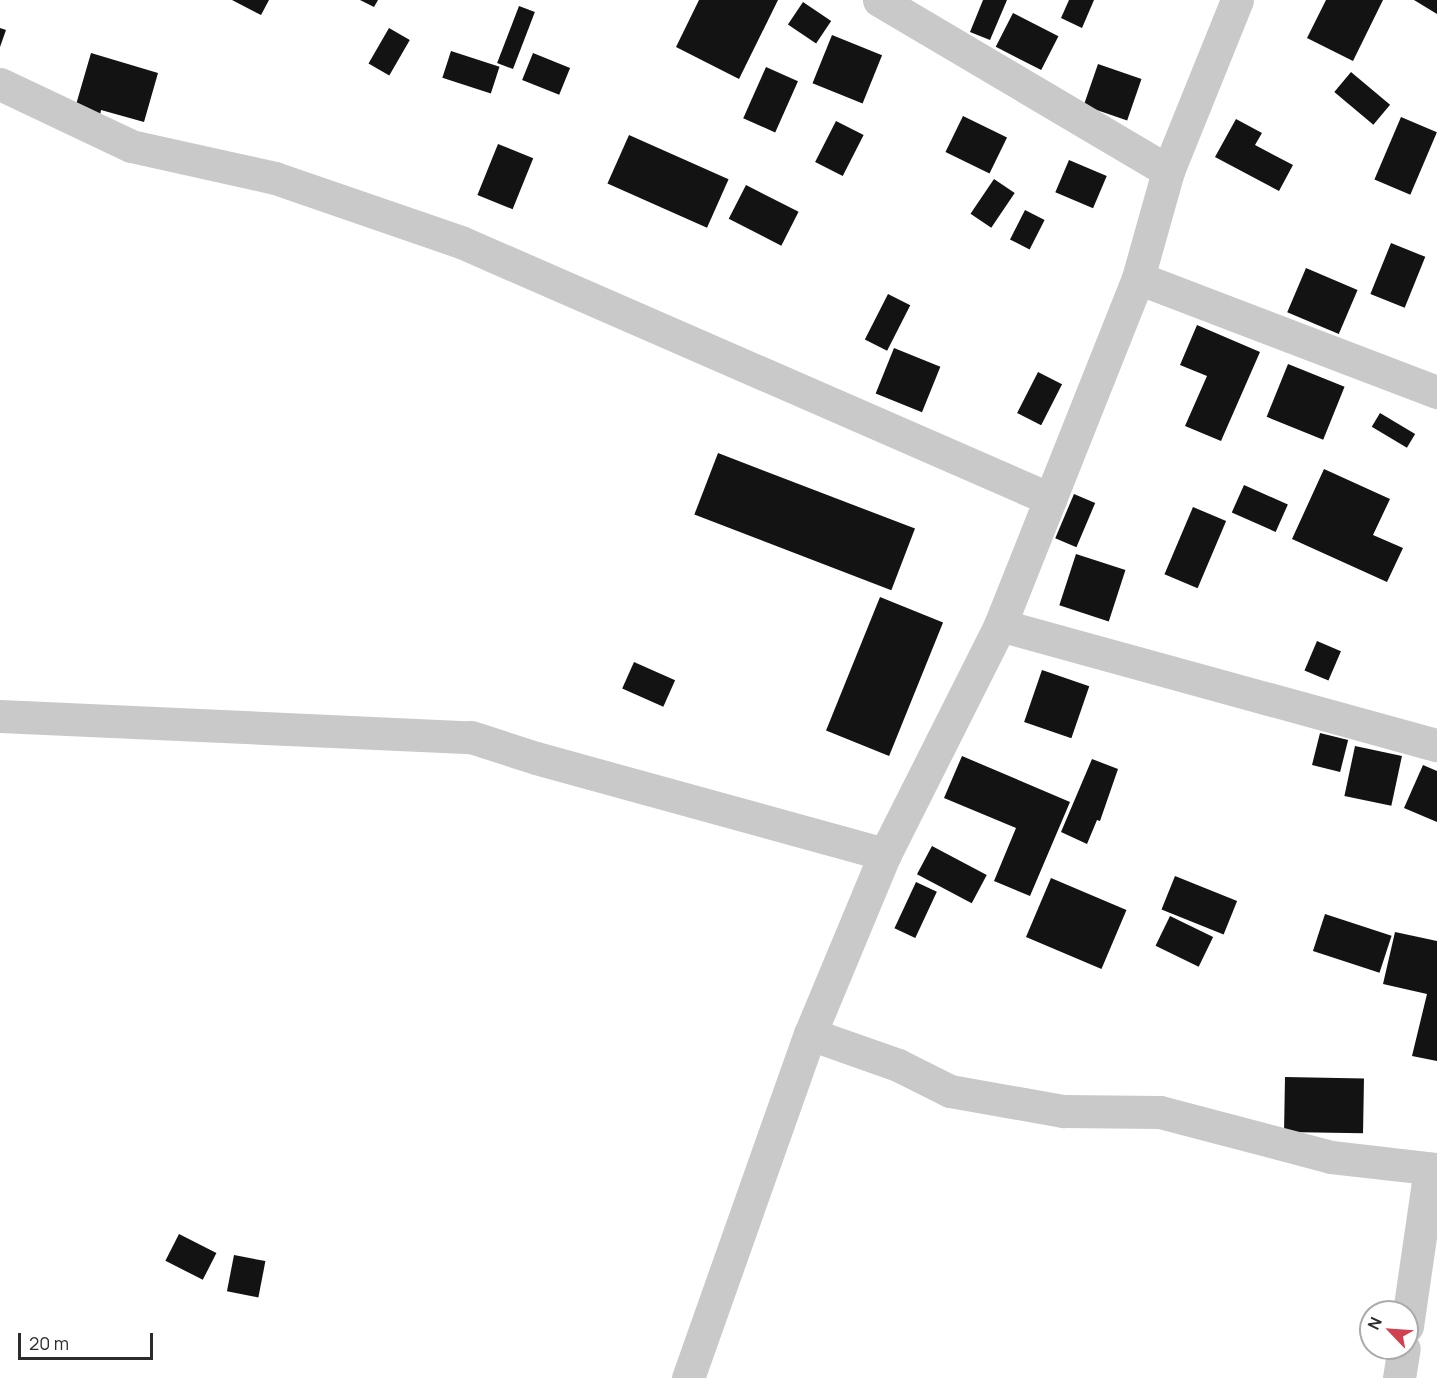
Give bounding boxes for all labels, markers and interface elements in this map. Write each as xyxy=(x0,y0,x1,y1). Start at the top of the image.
north arrow xyxy=(1359,1300,1419,1360)
text: N xyxy=(1362,1313,1387,1333)
scale bar xyxy=(21,1321,156,1359)
text: 20 m xyxy=(29,1331,69,1355)

